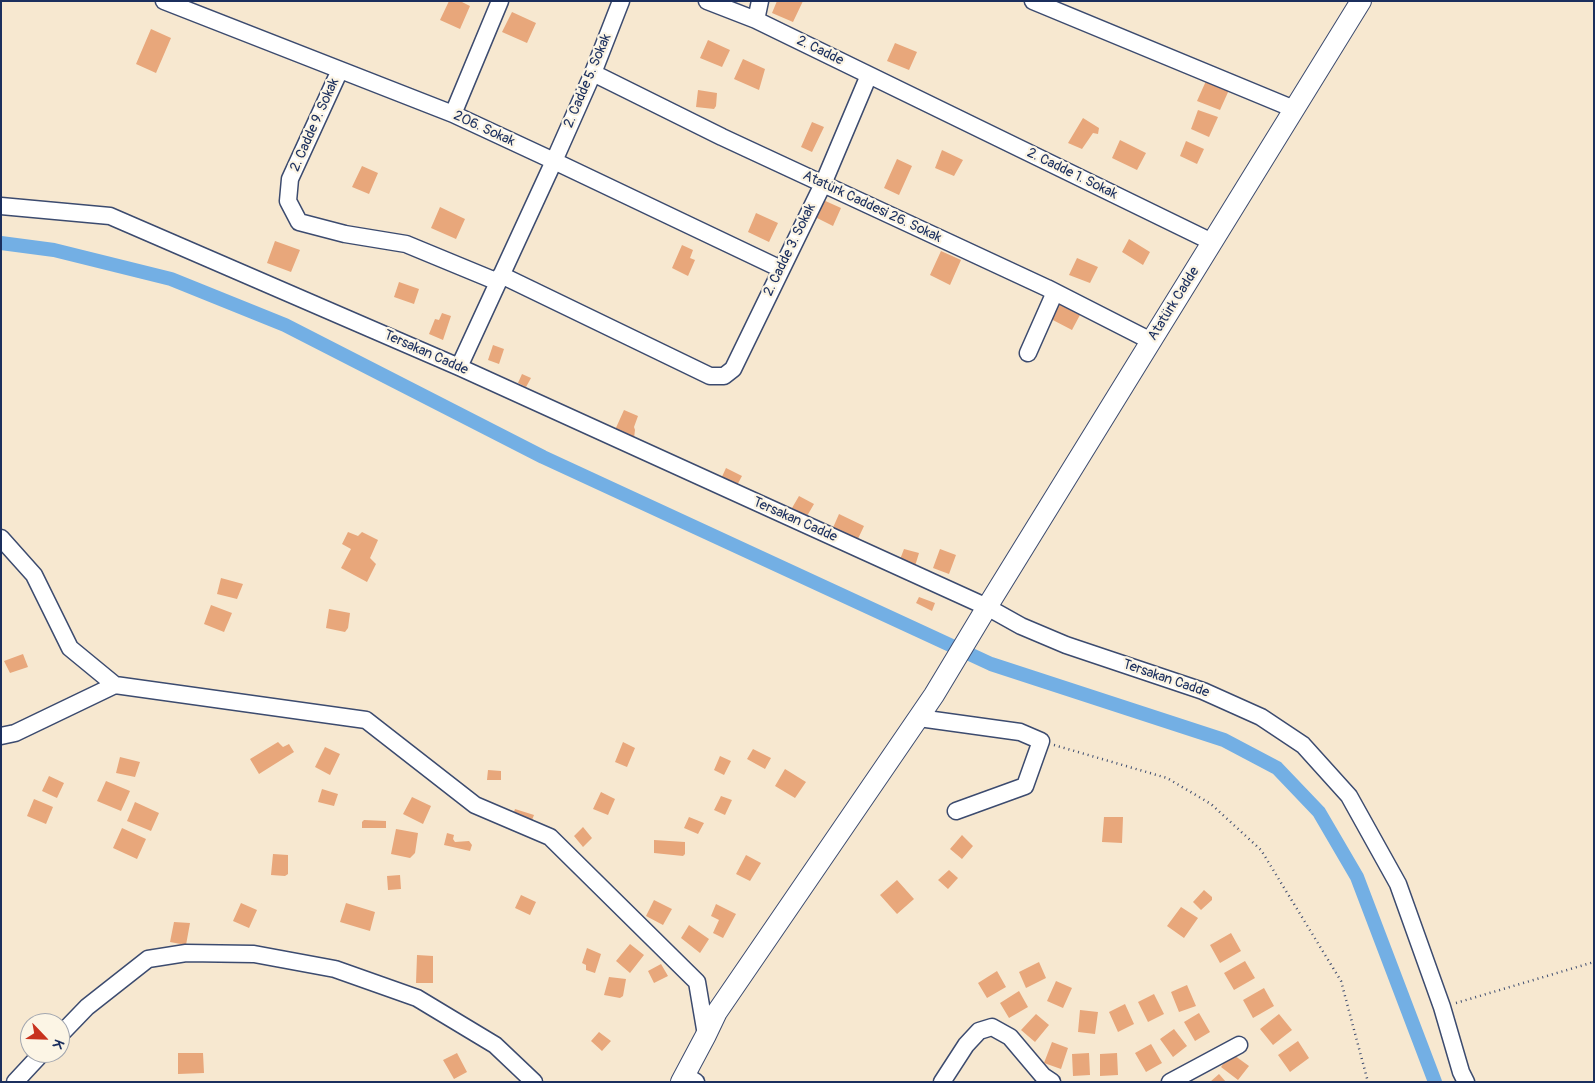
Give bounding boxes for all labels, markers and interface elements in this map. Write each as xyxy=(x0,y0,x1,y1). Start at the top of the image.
street label: 2. Cadde 5. Sokak xyxy=(561,31,615,131)
street label: 2. Cadde xyxy=(794,33,846,69)
street label: 2. Cadde 9. Sokak xyxy=(287,76,343,174)
street label: 206. Sokak xyxy=(451,108,517,150)
street label: 2. Cadde 1. Sokak xyxy=(1024,145,1120,203)
street label: Atatürk Caddesi 26. Sokak xyxy=(800,167,944,247)
street label: 2. Cadde 3. Sokak xyxy=(760,201,820,299)
street label: Atatürk Cadde xyxy=(1145,264,1203,344)
street label: Tersakan Cadde xyxy=(381,327,471,379)
street label: Tersakan Cadde xyxy=(750,494,840,546)
street label: Tersakan Cadde xyxy=(1121,656,1211,702)
north arrow xyxy=(20,1013,70,1063)
text: K xyxy=(49,1037,68,1051)

